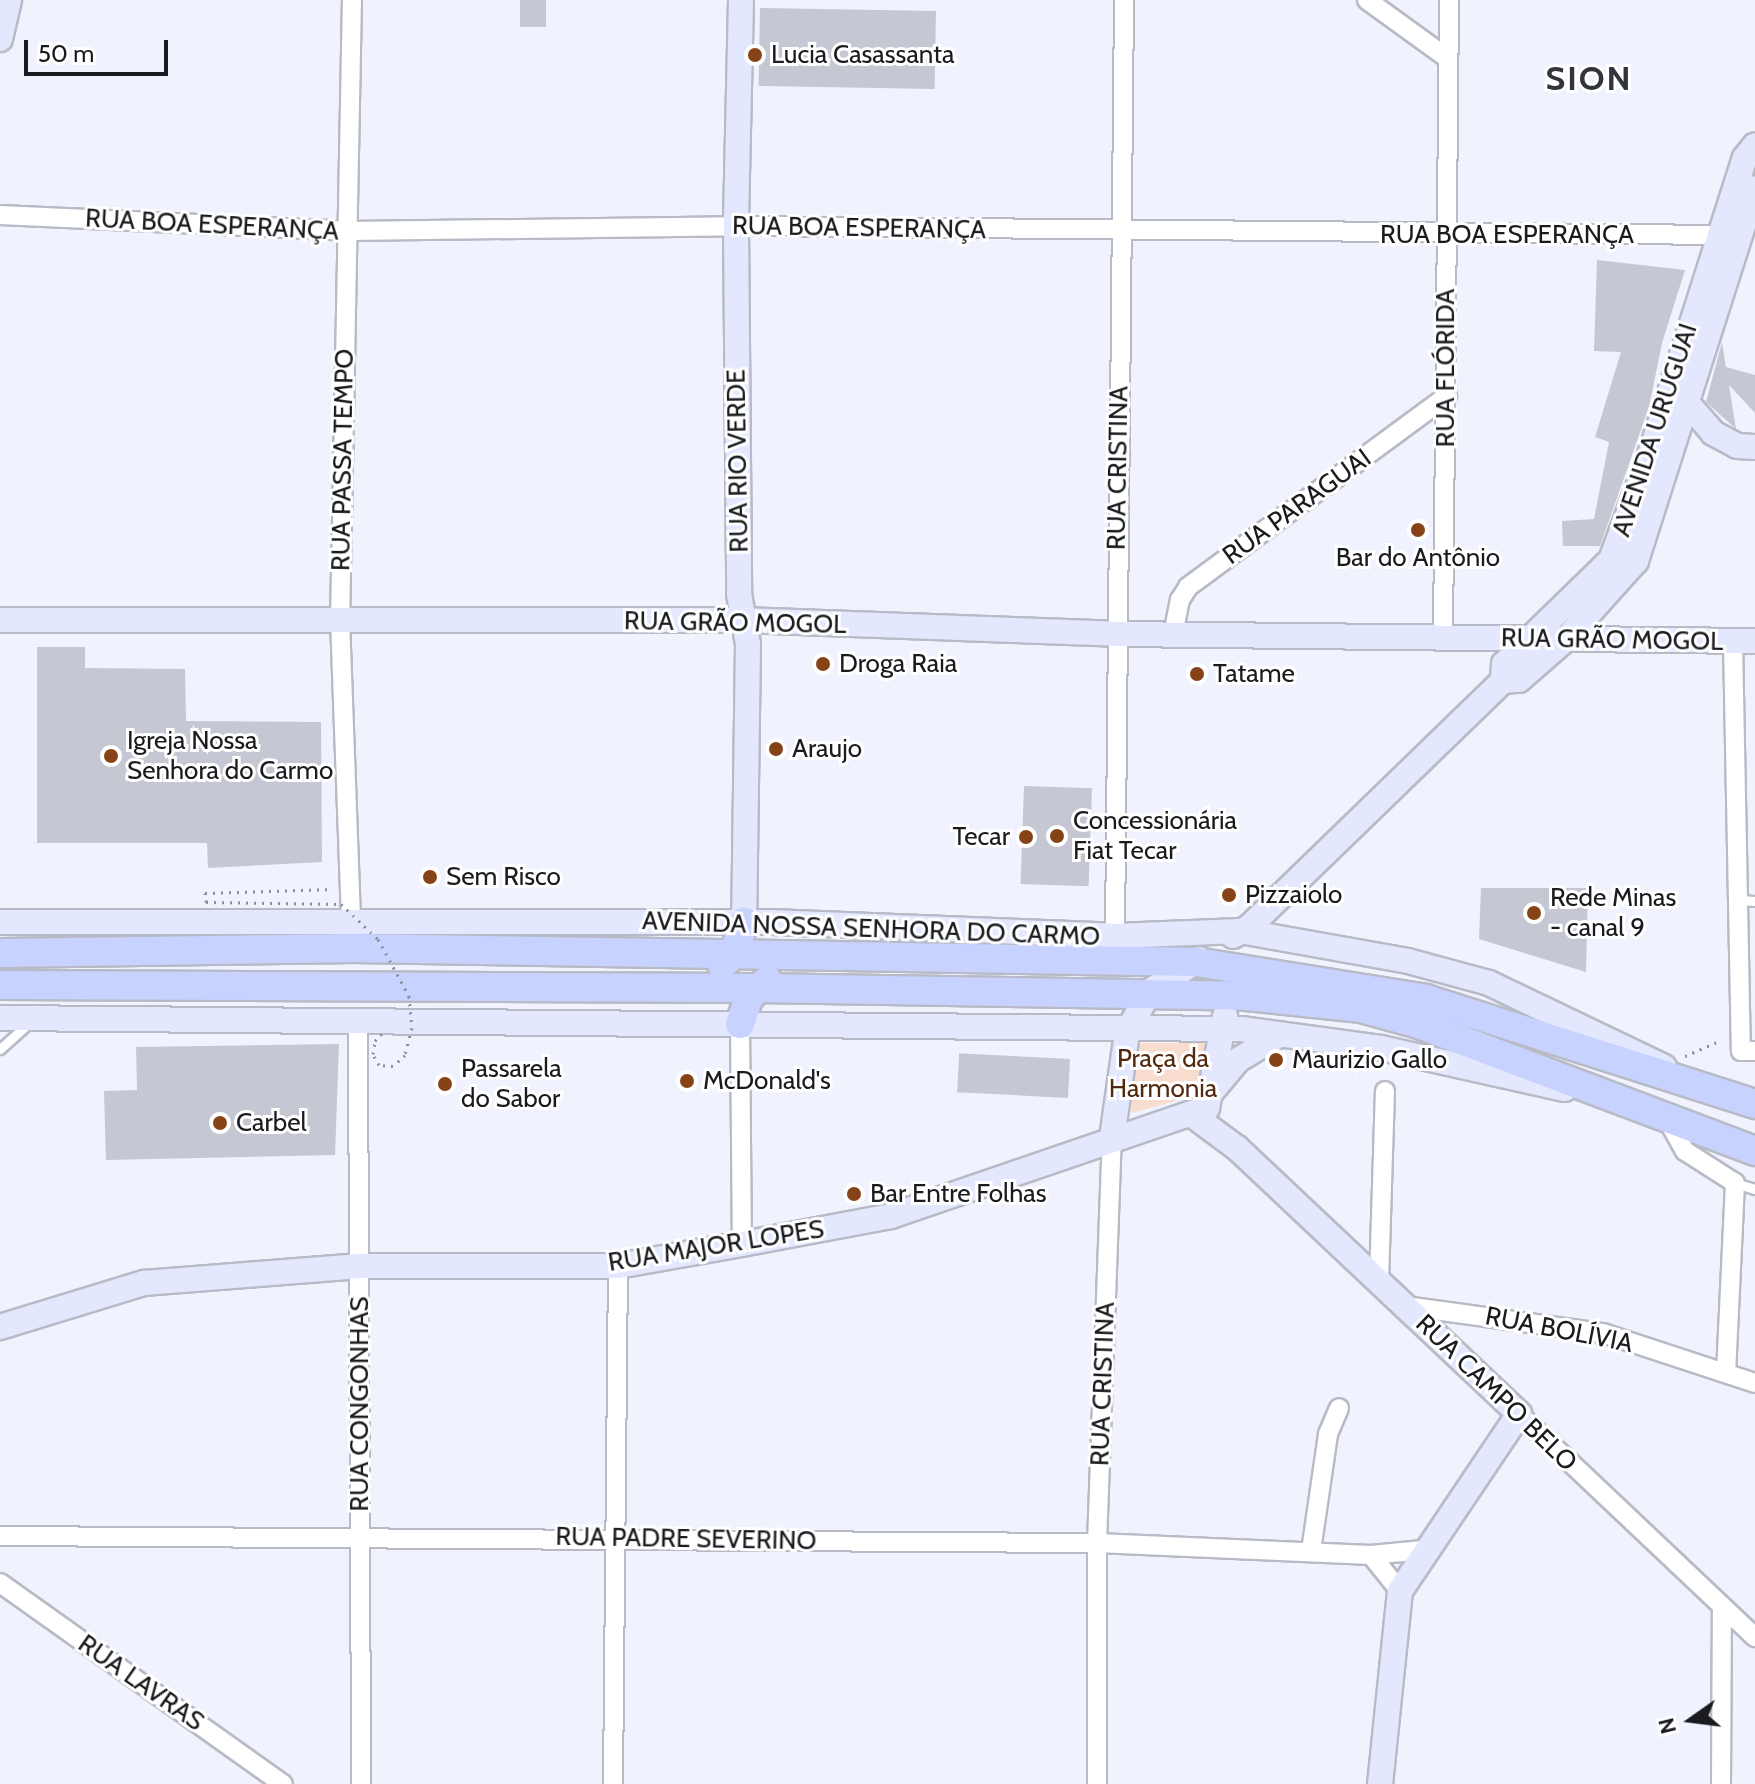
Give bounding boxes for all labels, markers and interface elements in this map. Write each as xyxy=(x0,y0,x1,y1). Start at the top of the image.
scale bar xyxy=(28,24,172,74)
text: 50 m xyxy=(38,39,94,68)
place label: Lucia Casassanta xyxy=(771,39,954,71)
marker: Lucia Casassanta xyxy=(746,46,764,64)
district label: SION xyxy=(1545,59,1633,99)
street label: RUA BOA ESPERANÇA xyxy=(84,203,340,247)
street label: RUA BOA ESPERANÇA xyxy=(732,210,986,246)
street label: RUA BOA ESPERANÇA xyxy=(1380,219,1634,251)
street label: RUA FLÓRIDA xyxy=(1430,289,1462,447)
street label: AVENIDA URUGUAI xyxy=(1606,319,1704,541)
street label: RUA PASSA TEMPO xyxy=(325,349,361,571)
street label: RUA RIO VERDE xyxy=(721,369,755,553)
street label: RUA CRISTINA xyxy=(1101,386,1135,550)
street label: RUA PARAGUAI xyxy=(1217,443,1377,571)
marker: Bar do Antônio xyxy=(1409,521,1427,539)
place label: Bar do Antônio xyxy=(1336,542,1500,574)
street label: RUA GRÃO MOGOL xyxy=(624,605,846,641)
street label: RUA GRÃO MOGOL xyxy=(1501,622,1723,658)
place label: Droga Raia xyxy=(839,648,957,680)
marker: Droga Raia xyxy=(814,655,832,673)
place label: Tatame xyxy=(1213,658,1295,690)
marker: Tatame xyxy=(1188,665,1206,683)
place label: Igreja Nossa Senhora do Carmo xyxy=(127,725,333,786)
place label: Araujo xyxy=(792,733,862,765)
marker: Araujo xyxy=(767,740,785,758)
marker: Igreja Nossa Senhora do Carmo xyxy=(102,747,120,765)
place label: Concessionária Fiat Tecar xyxy=(1073,805,1237,866)
place label: Tecar xyxy=(952,821,1010,853)
marker: Concessionária Fiat Tecar xyxy=(1048,827,1066,845)
marker: Tecar xyxy=(1017,828,1035,846)
place label: Sem Risco xyxy=(446,861,561,893)
marker: Sem Risco xyxy=(421,868,439,886)
place label: Pizzaiolo xyxy=(1245,879,1342,911)
place label: Rede Minas - canal 9 xyxy=(1550,882,1676,944)
marker: Pizzaiolo xyxy=(1220,886,1238,904)
marker: Rede Minas - canal 9 xyxy=(1525,904,1543,922)
street label: AVENIDA NOSSA SENHORA DO CARMO xyxy=(641,905,1101,953)
park label: Praça da Harmonia xyxy=(1109,1043,1217,1104)
place label: Maurizio Gallo xyxy=(1292,1044,1447,1076)
marker: Maurizio Gallo xyxy=(1267,1051,1285,1069)
place label: Passarela do Sabor xyxy=(461,1053,562,1114)
place label: McDonald's xyxy=(703,1065,831,1097)
marker: McDonald's xyxy=(678,1072,696,1090)
marker: Passarela do Sabor xyxy=(436,1075,454,1093)
place label: Carbel xyxy=(236,1107,307,1139)
marker: Carbel xyxy=(211,1114,229,1132)
place label: Bar Entre Folhas xyxy=(870,1178,1047,1210)
marker: Bar Entre Folhas xyxy=(845,1185,863,1203)
street label: RUA MAJOR LOPES xyxy=(606,1214,826,1278)
street label: RUA CONGONHAS xyxy=(344,1296,376,1512)
street label: RUA BOLÍVIA xyxy=(1483,1300,1635,1360)
street label: RUA CRISTINA xyxy=(1085,1301,1121,1467)
street label: RUA CAMPO BELO xyxy=(1409,1308,1583,1478)
street label: RUA PADRE SEVERINO xyxy=(555,1521,817,1557)
street label: RUA LAVRAS xyxy=(72,1628,210,1738)
north arrow xyxy=(1651,1680,1731,1760)
text: N xyxy=(1652,1715,1682,1737)

